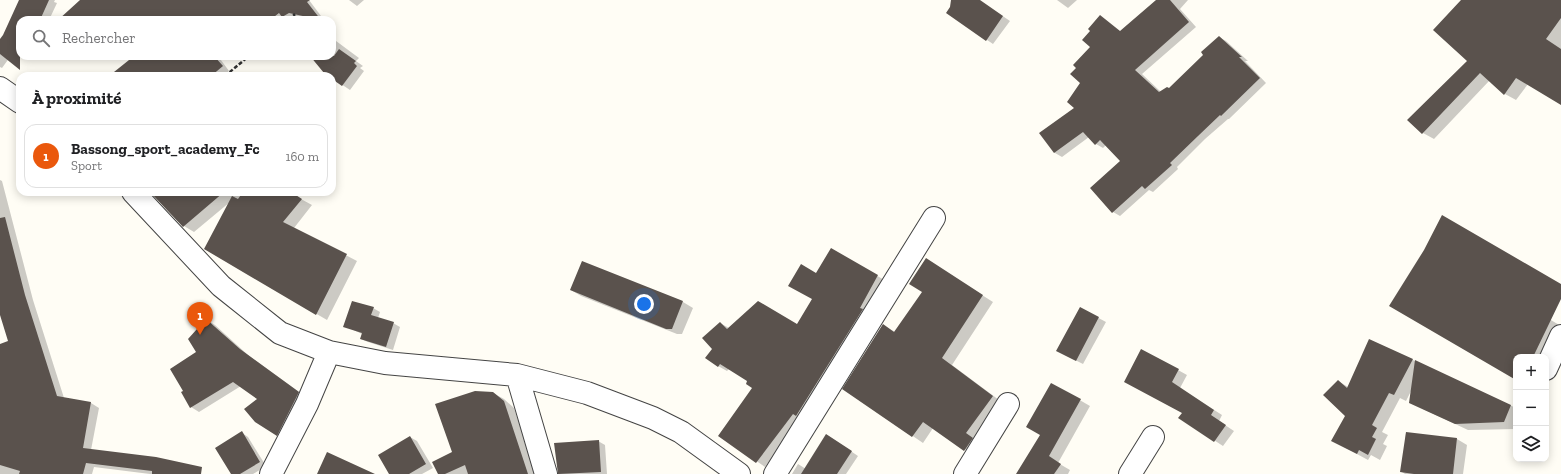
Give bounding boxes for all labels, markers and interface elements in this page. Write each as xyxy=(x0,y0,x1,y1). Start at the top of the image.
search box xyxy=(16,16,336,60)
icon: search xyxy=(30,27,52,49)
text: Rechercher xyxy=(62,29,136,47)
text: À proximité xyxy=(32,88,121,108)
text: Bassong_sport_academy_Fc xyxy=(71,140,260,158)
text: 1 xyxy=(43,149,49,164)
text: 160 m xyxy=(285,149,319,164)
text: Sport xyxy=(71,158,102,173)
your location xyxy=(634,294,654,314)
pin: 1 xyxy=(187,302,213,335)
map controls xyxy=(1513,354,1549,462)
button: + xyxy=(1513,354,1549,390)
button: − xyxy=(1513,390,1549,426)
button: layers xyxy=(1513,426,1549,462)

